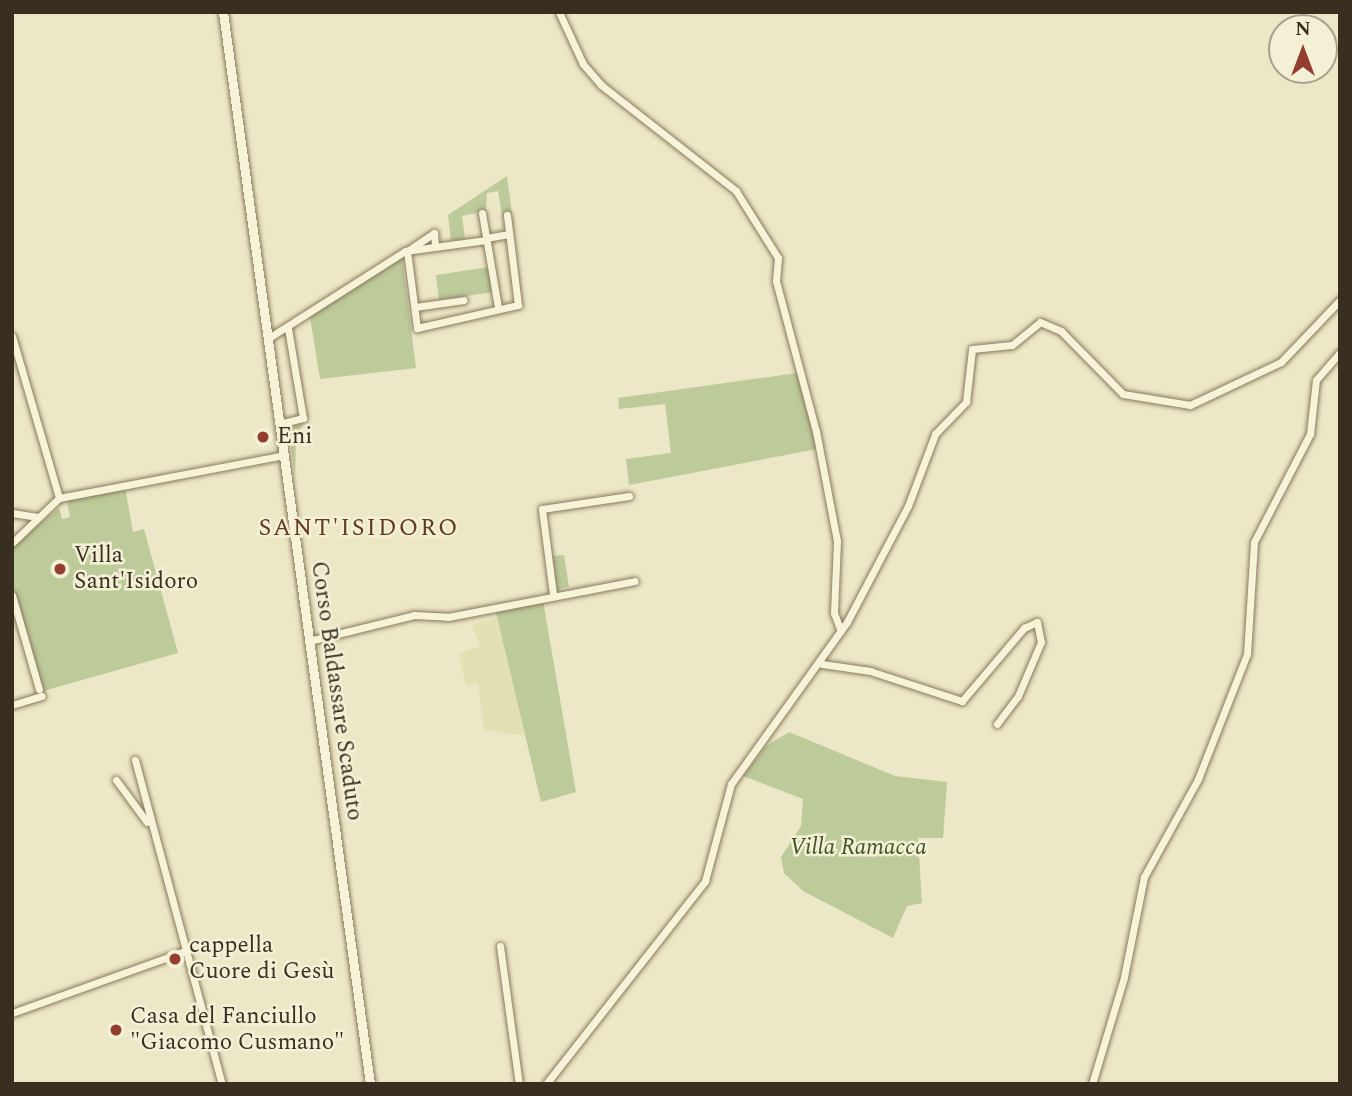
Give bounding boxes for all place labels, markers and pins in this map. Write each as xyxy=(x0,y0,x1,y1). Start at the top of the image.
place label: Eni xyxy=(277,423,312,451)
marker: Eni xyxy=(255,429,271,445)
place label: Villa Sant'Isidoro xyxy=(74,542,198,596)
marker: Villa Sant'Isidoro xyxy=(52,561,68,577)
place label: cappella Cuore di Gesù xyxy=(189,932,334,986)
marker: cappella Cuore di Gesù xyxy=(167,951,183,967)
place label: Casa del Fanciullo "Giacomo Cusmano" xyxy=(130,1003,344,1057)
marker: Casa del Fanciullo "Giacomo Cusmano" xyxy=(108,1022,124,1038)

